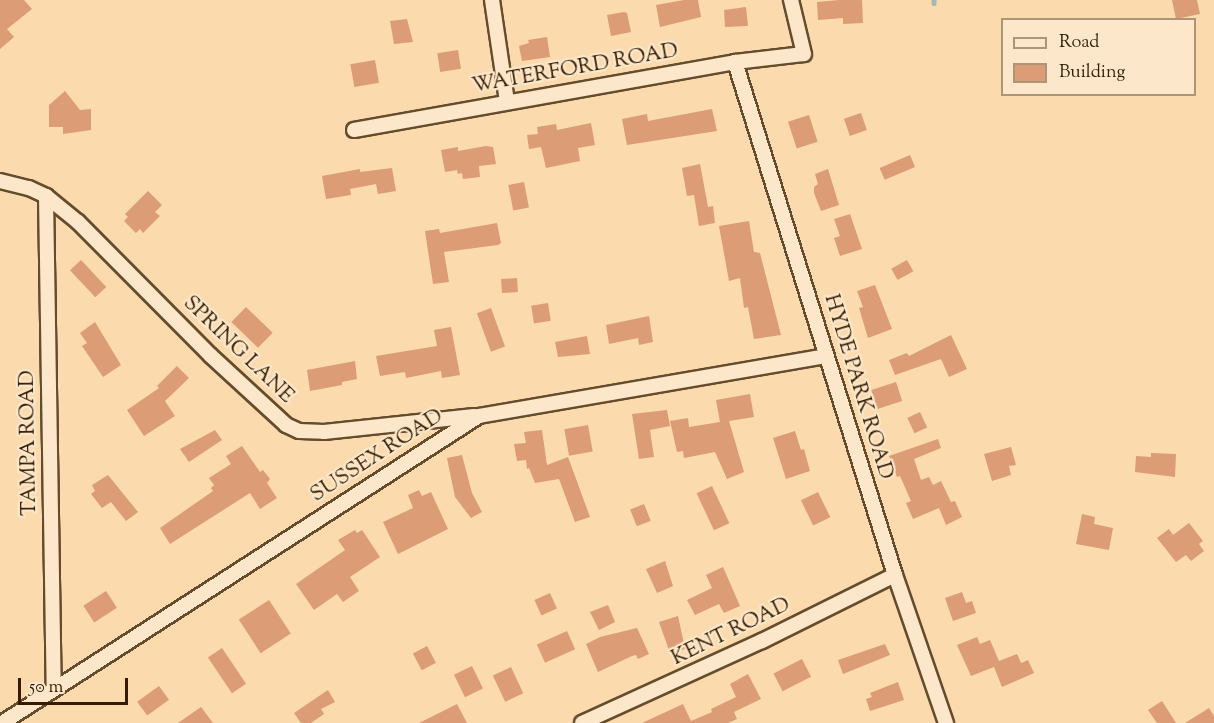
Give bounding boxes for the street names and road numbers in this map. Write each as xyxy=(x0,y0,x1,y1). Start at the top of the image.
street label: WATERFORD ROAD xyxy=(470,38,680,100)
street label: SPRING LANE xyxy=(177,291,299,409)
street label: HYDE PARK ROAD xyxy=(818,291,898,483)
street label: TAMPA ROAD xyxy=(15,370,43,516)
street label: SUSSEX ROAD xyxy=(306,404,448,508)
street label: KENT ROAD xyxy=(668,592,794,672)

